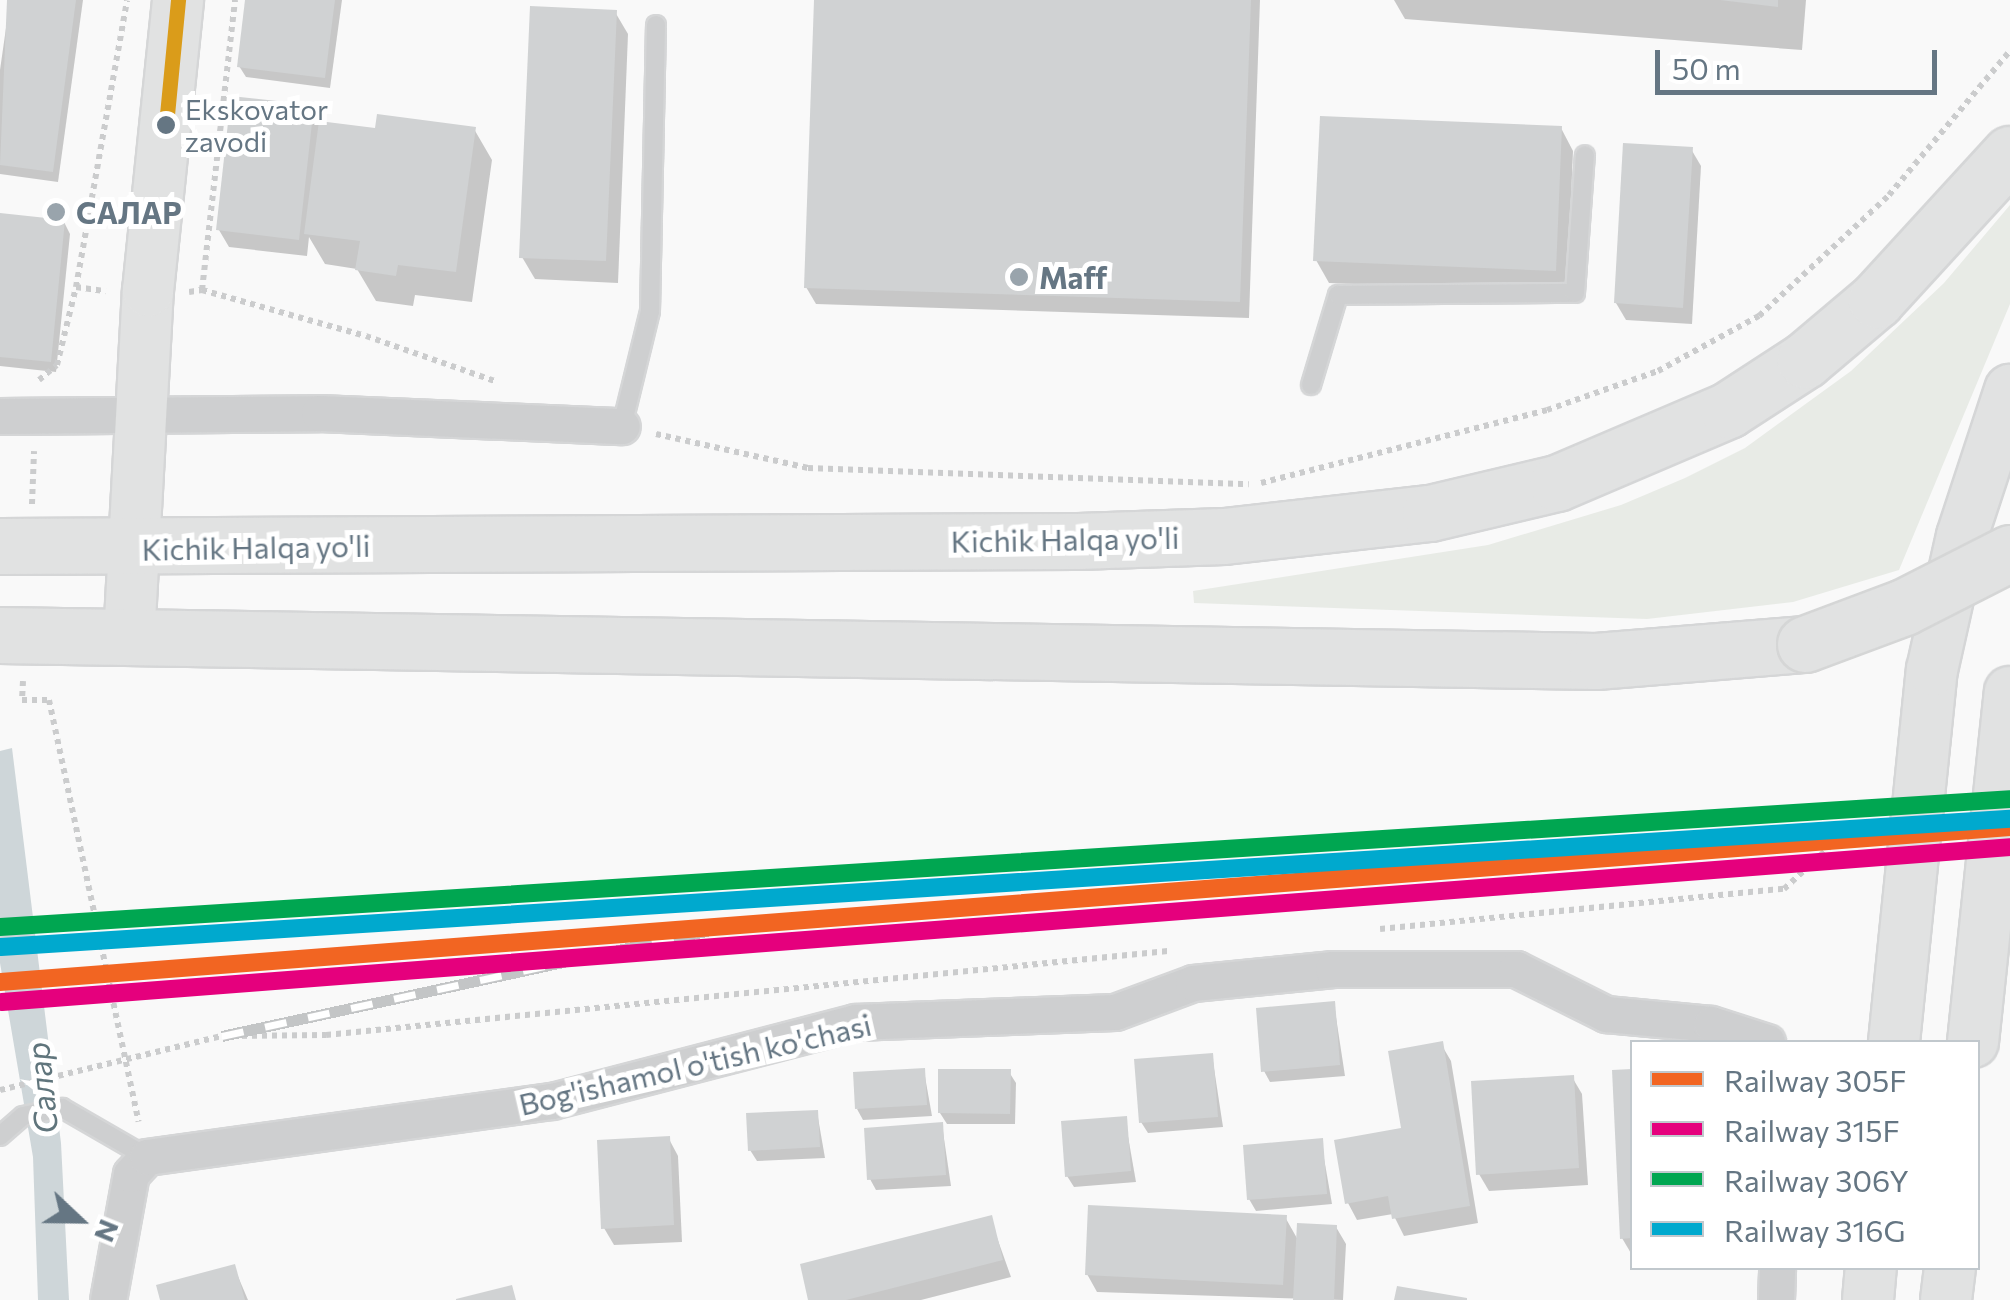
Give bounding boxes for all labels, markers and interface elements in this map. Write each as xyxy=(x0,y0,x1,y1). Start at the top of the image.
scale bar xyxy=(1660,30,1942,92)
text: 50 m xyxy=(1672,49,1741,86)
place label: Ekskovator zavodi xyxy=(185,92,328,158)
marker: Ekskovator zavodi xyxy=(156,115,176,135)
place label: САЛАР xyxy=(76,194,182,230)
marker: САЛАР xyxy=(45,201,67,223)
place label: Maff xyxy=(1039,259,1107,295)
marker: Maff xyxy=(1008,266,1030,288)
street label: Kichik Halqa yo'li xyxy=(950,519,1180,559)
street label: Kichik Halqa yo'li xyxy=(141,527,371,567)
street label: Bog'ishamol o'tish ko'chasi xyxy=(515,1006,875,1122)
water label: Салар xyxy=(17,1040,65,1136)
legend xyxy=(1630,1040,1980,1270)
text: Railway 305F xyxy=(1724,1061,1907,1098)
text: Railway 315F xyxy=(1724,1111,1900,1148)
text: Railway 306Y xyxy=(1724,1161,1909,1198)
north arrow xyxy=(30,1170,130,1270)
text: Railway 316G xyxy=(1724,1211,1906,1248)
text: N xyxy=(88,1215,128,1247)

